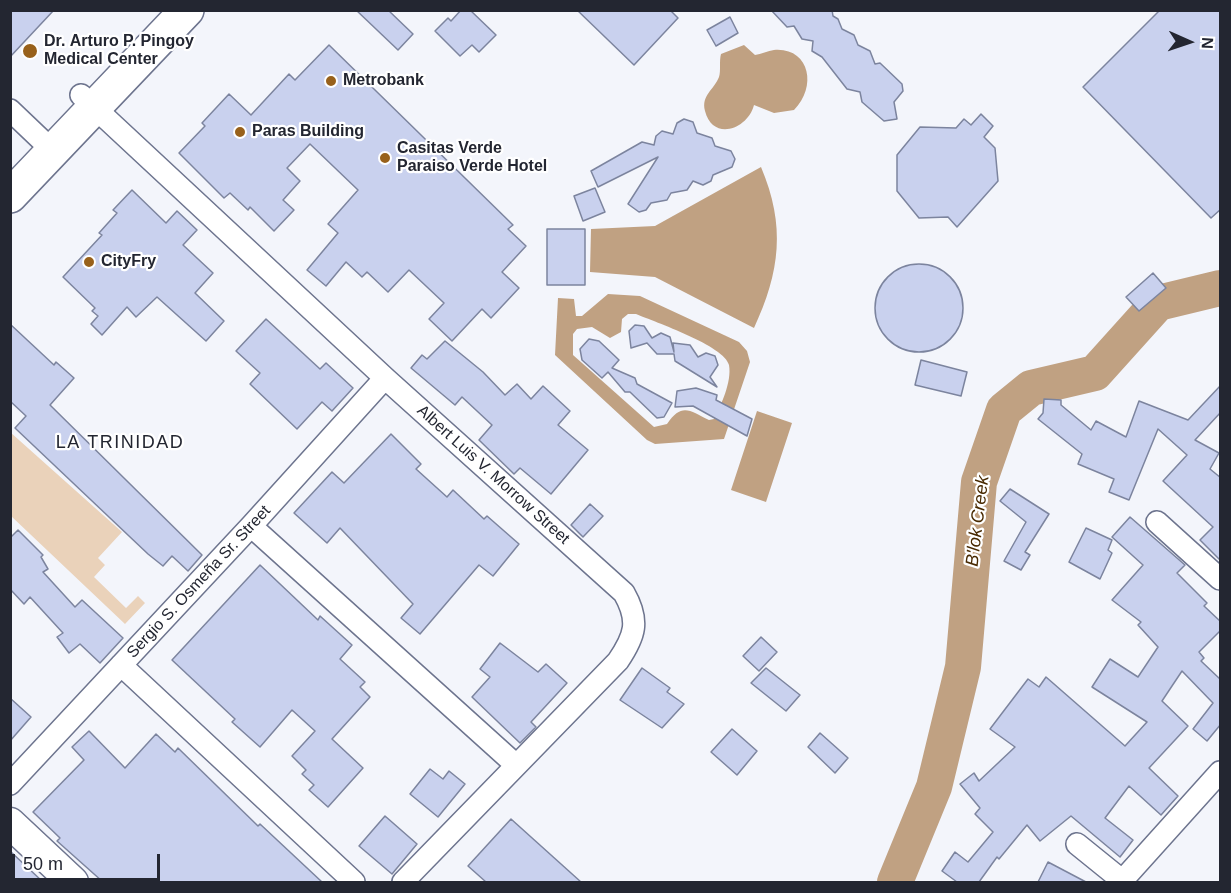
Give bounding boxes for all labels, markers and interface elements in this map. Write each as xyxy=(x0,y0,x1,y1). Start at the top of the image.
north arrow xyxy=(1159,12,1219,72)
place label: Dr. Arturo P. Pingoy Medical Center xyxy=(44,32,194,70)
text: N xyxy=(1199,37,1216,49)
marker: Dr. Arturo P. Pingoy Medical Center xyxy=(21,42,39,60)
place label: Metrobank xyxy=(343,71,424,91)
marker: Metrobank xyxy=(324,74,338,88)
place label: Paras Building xyxy=(252,122,364,142)
marker: Paras Building xyxy=(233,125,247,139)
place label: Casitas Verde Paraiso Verde Hotel xyxy=(397,139,547,177)
marker: Casitas Verde Paraiso Verde Hotel xyxy=(378,151,392,165)
place label: CityFry xyxy=(101,252,156,272)
marker: CityFry xyxy=(82,255,96,269)
street label: Albert Luis V. Morrow Street xyxy=(413,401,573,549)
district label: LA TRINIDAD xyxy=(56,432,184,454)
water label: B'lok Creek xyxy=(962,474,994,568)
street label: Sergio S. Osmeña Sr. Street xyxy=(123,502,275,662)
scale bar xyxy=(15,842,164,880)
text: 50 m xyxy=(23,854,63,874)

